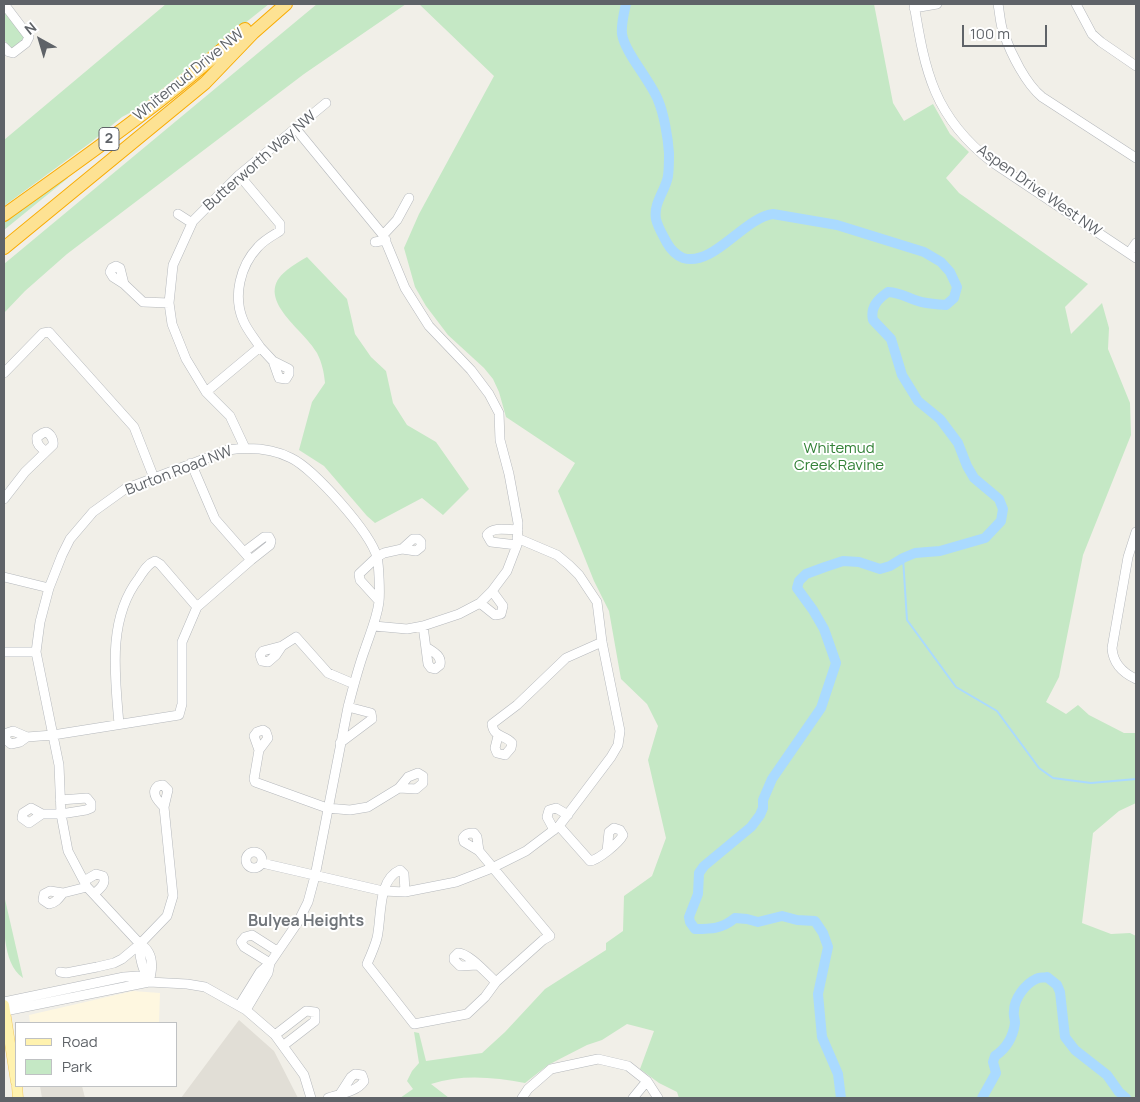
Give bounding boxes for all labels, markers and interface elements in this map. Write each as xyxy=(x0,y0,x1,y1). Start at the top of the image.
north arrow xyxy=(15,15,65,65)
scale bar xyxy=(965,15,1050,47)
text: N xyxy=(20,17,40,39)
text: 100 m xyxy=(970,23,1010,44)
street label: Whitemud Drive NW xyxy=(130,25,248,125)
street label: Butterworth Way NW xyxy=(200,107,320,215)
road number: 2 xyxy=(99,128,119,150)
street label: Aspen Drive West NW xyxy=(973,141,1105,241)
park label: Whitemud Creek Ravine xyxy=(794,440,884,475)
street label: Burton Road NW xyxy=(123,442,235,500)
district label: Bulyea Heights xyxy=(248,912,364,932)
legend xyxy=(15,1022,178,1087)
text: Road xyxy=(62,1031,98,1052)
text: Park xyxy=(62,1056,92,1077)

